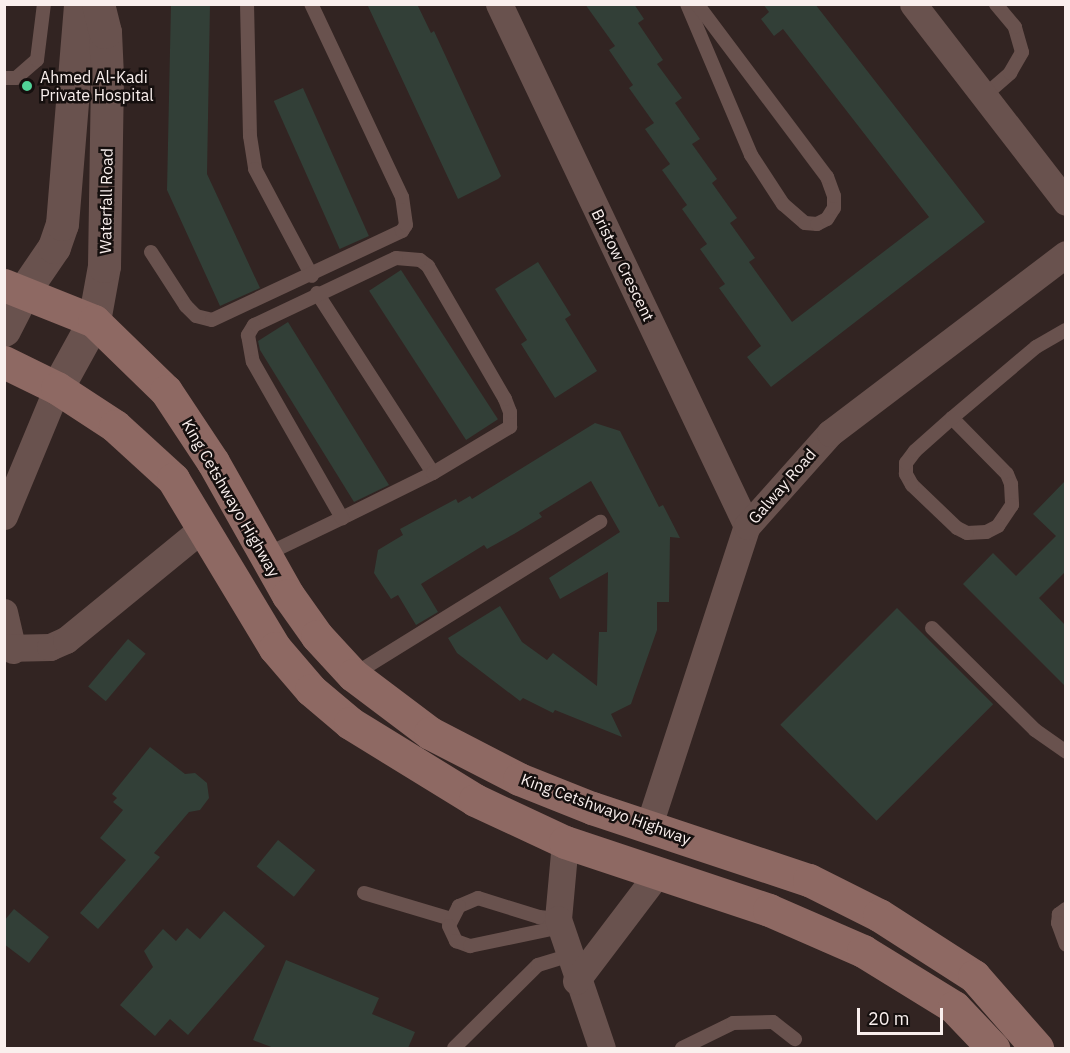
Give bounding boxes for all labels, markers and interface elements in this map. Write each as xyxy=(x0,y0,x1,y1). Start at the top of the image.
place label: Ahmed Al-Kadi Private Hospital xyxy=(40,67,154,105)
marker: Ahmed Al-Kadi Private Hospital xyxy=(18,77,36,95)
street label: Waterfall Road xyxy=(95,148,117,254)
street label: Bristow Crescent xyxy=(588,206,658,324)
street label: King Cetshwayo Highway xyxy=(178,416,284,580)
street label: Galway Road xyxy=(744,445,820,527)
street label: King Cetshwayo Highway xyxy=(519,769,693,849)
scale bar xyxy=(860,996,946,1034)
text: 20 m xyxy=(868,1007,910,1030)

